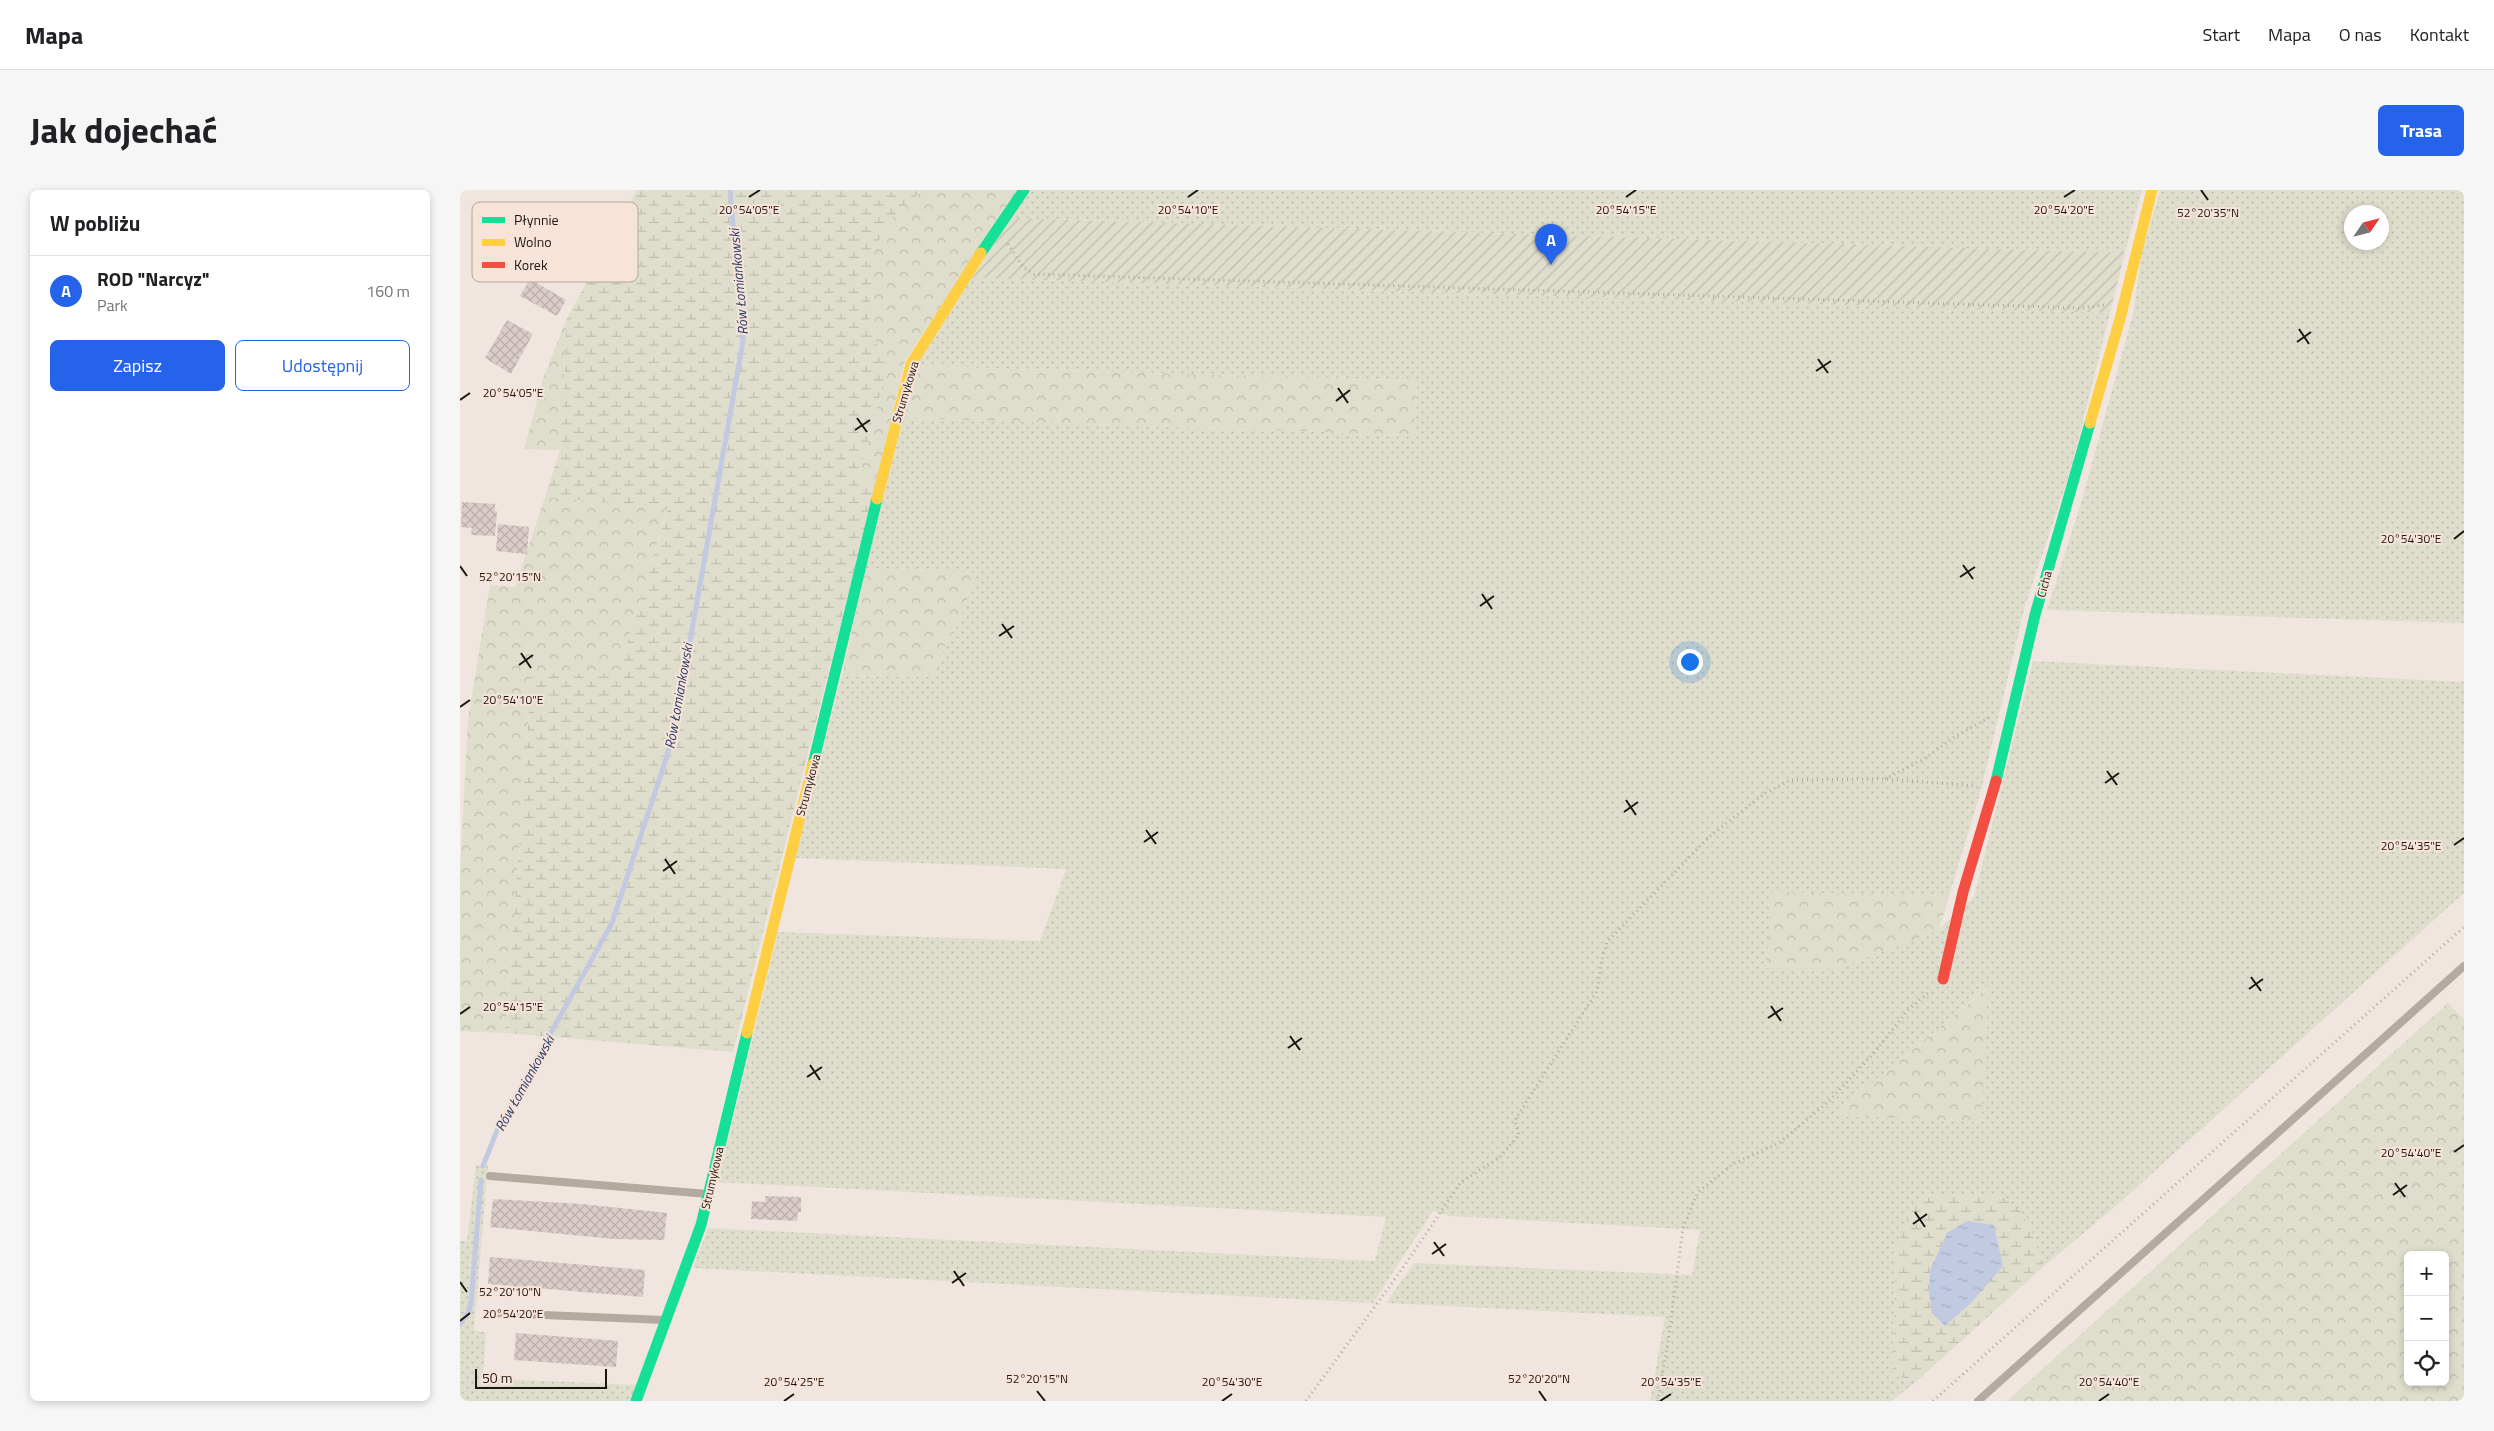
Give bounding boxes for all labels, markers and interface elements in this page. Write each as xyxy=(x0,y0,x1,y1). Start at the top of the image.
text: Mapa xyxy=(25,17,83,53)
text: Start xyxy=(2203,21,2240,48)
text: Mapa xyxy=(2268,21,2311,48)
text: O nas xyxy=(2339,21,2382,48)
text: Kontakt xyxy=(2410,21,2469,48)
text: Jak dojechać xyxy=(30,103,217,157)
button: Trasa xyxy=(2378,105,2464,156)
text: 20°54'05"E xyxy=(719,200,780,219)
text: 20°54'10"E xyxy=(1158,200,1219,219)
text: 20°54'15"E xyxy=(1596,200,1657,219)
text: 20°54'20"E xyxy=(2034,200,2095,219)
legend xyxy=(472,202,638,282)
text: 52°20'35"N xyxy=(2177,203,2239,222)
north arrow xyxy=(2344,205,2389,250)
text: W pobliżu xyxy=(50,207,140,239)
text: Płynnie xyxy=(514,209,559,230)
pin: A xyxy=(1535,224,1567,265)
water label: Rów Łomiankowski xyxy=(723,226,753,336)
text: Wolno xyxy=(514,231,552,252)
text: Korek xyxy=(514,254,548,275)
text: ROD "Narcyz" xyxy=(97,264,210,293)
text: A xyxy=(61,279,71,303)
text: 160 m xyxy=(366,279,410,303)
text: Park xyxy=(97,293,128,317)
button: Zapisz xyxy=(50,340,225,391)
button: Udostępnij xyxy=(235,340,410,391)
street label: Strumykowa xyxy=(887,359,923,425)
text: 20°54'05"E xyxy=(483,383,544,402)
text: 20°54'30"E xyxy=(2381,529,2442,548)
text: 52°20'15"N xyxy=(479,567,541,586)
street label: Cicha xyxy=(2031,568,2057,600)
water label: Rów Łomiankowski xyxy=(658,640,698,750)
your location xyxy=(1677,649,1703,675)
text: 20°54'10"E xyxy=(483,690,544,709)
street label: Strumykowa xyxy=(791,752,825,818)
text: 20°54'35"E xyxy=(2381,836,2442,855)
text: 20°54'15"E xyxy=(483,997,544,1016)
water label: Rów Łomiankowski xyxy=(489,1029,560,1135)
text: 20°54'40"E xyxy=(2381,1143,2442,1162)
street label: Strumykowa xyxy=(696,1145,728,1211)
map controls xyxy=(2404,1251,2449,1386)
button: + xyxy=(2404,1251,2449,1296)
text: 52°20'10"N xyxy=(479,1282,541,1301)
button: − xyxy=(2404,1296,2449,1341)
text: 20°54'20"E xyxy=(483,1304,544,1323)
button: locate xyxy=(2404,1341,2449,1386)
scale bar xyxy=(475,1366,608,1389)
text: 50 m xyxy=(482,1367,512,1388)
text: 52°20'15"N xyxy=(1006,1369,1068,1388)
text: 52°20'20"N xyxy=(1508,1369,1570,1388)
text: 20°54'25"E xyxy=(764,1372,825,1391)
text: 20°54'30"E xyxy=(1202,1372,1263,1391)
text: 20°54'35"E xyxy=(1641,1372,1702,1391)
text: 20°54'40"E xyxy=(2079,1372,2140,1391)

